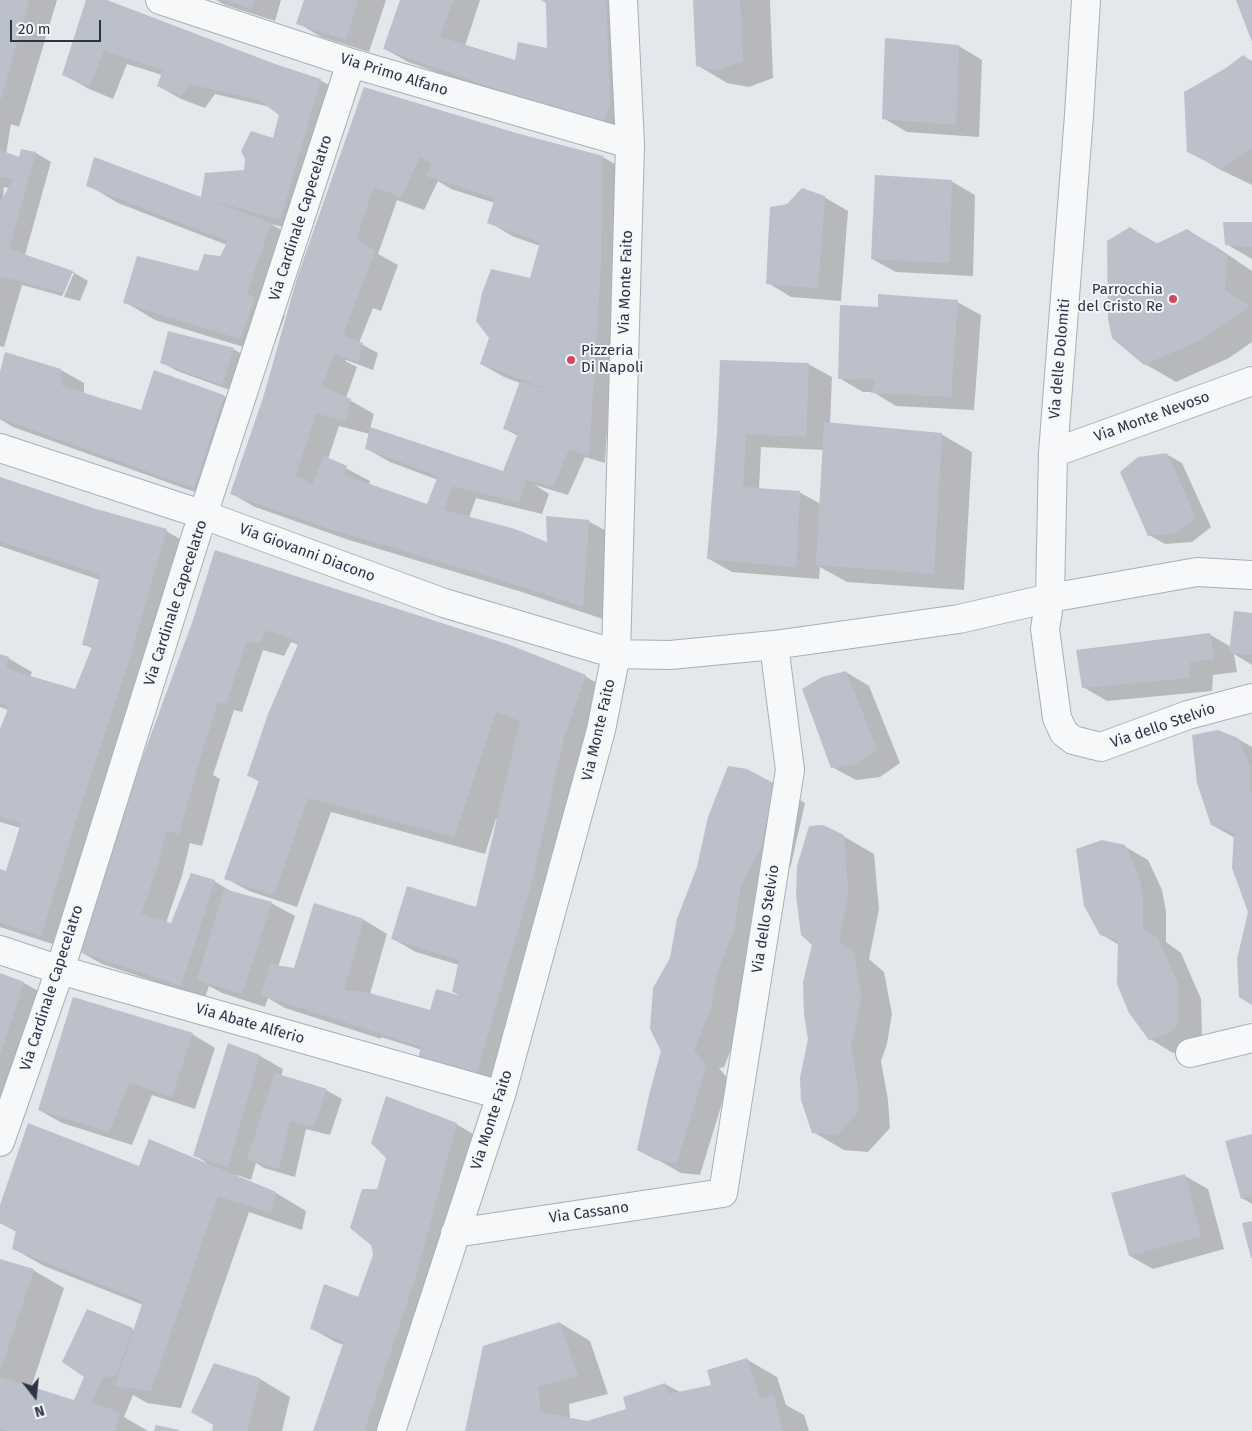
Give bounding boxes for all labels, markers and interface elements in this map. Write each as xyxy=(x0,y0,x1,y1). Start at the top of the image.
scale bar xyxy=(12,10,104,42)
text: 20 m xyxy=(18,20,51,38)
street label: Via Primo Alfano xyxy=(338,50,450,100)
street label: Via Cardinale Capecelatro xyxy=(266,133,336,303)
street label: Via Monte Faito xyxy=(615,230,637,334)
place label: Parrocchia del Cristo Re xyxy=(1077,281,1163,316)
marker: Parrocchia del Cristo Re xyxy=(1167,293,1179,305)
street label: Via delle Dolomiti xyxy=(1046,298,1074,420)
place label: Pizzeria Di Napoli xyxy=(581,342,644,377)
marker: Pizzeria Di Napoli xyxy=(565,354,577,366)
street label: Via Monte Nevoso xyxy=(1092,388,1212,446)
street label: Via Cardinale Capecelatro xyxy=(141,518,211,688)
street label: Via Giovanni Diacono xyxy=(237,520,377,586)
street label: Via Monte Faito xyxy=(579,677,619,783)
street label: Via dello Stelvio xyxy=(1108,700,1218,752)
street label: Via dello Stelvio xyxy=(749,864,783,974)
street label: Via Cardinale Capecelatro xyxy=(17,903,87,1073)
street label: Via Abate Alferio xyxy=(194,1000,306,1048)
street label: Via Monte Faito xyxy=(467,1068,517,1172)
street label: Via Cassano xyxy=(548,1198,630,1228)
north arrow xyxy=(10,1371,60,1421)
text: N xyxy=(32,1401,46,1420)

